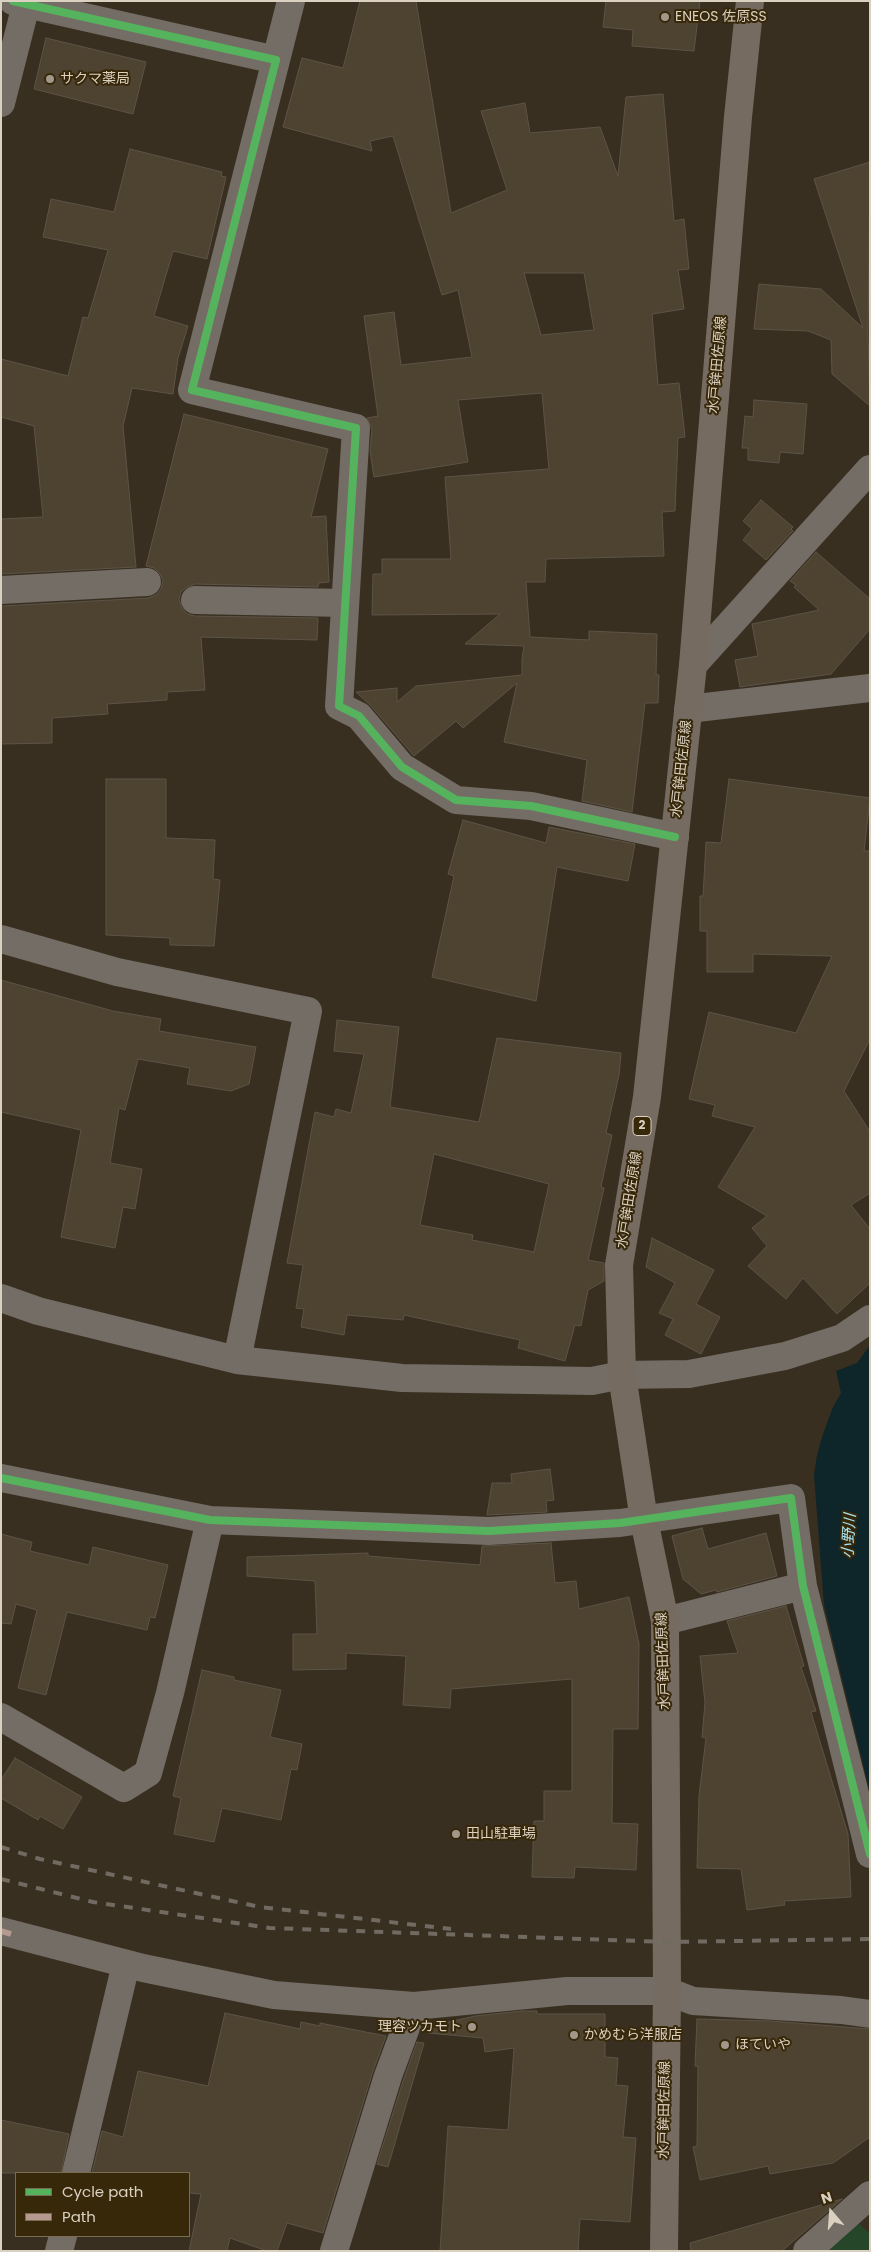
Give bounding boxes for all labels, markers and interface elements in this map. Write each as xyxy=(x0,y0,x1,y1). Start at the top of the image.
place label: ENEOS 佐原SS xyxy=(675,9,767,25)
marker: ENEOS 佐原SS xyxy=(659,11,671,23)
place label: サクマ薬局 xyxy=(60,71,130,87)
marker: サクマ薬局 xyxy=(44,73,56,85)
street label: 水戸鉾田佐原線 xyxy=(705,315,731,415)
street label: 水戸鉾田佐原線 xyxy=(669,719,695,819)
road number: 2 xyxy=(633,1116,651,1136)
street label: 水戸鉾田佐原線 xyxy=(614,1150,646,1250)
water label: 小野川 xyxy=(840,1513,860,1559)
street label: 水戸鉾田佐原線 xyxy=(654,1612,674,1710)
place label: 田山駐車場 xyxy=(466,1826,536,1842)
marker: 田山駐車場 xyxy=(450,1828,462,1840)
place label: 理容ツカモト xyxy=(378,2019,462,2035)
marker: 理容ツカモト xyxy=(466,2021,478,2033)
place label: かめむら洋服店 xyxy=(584,2027,682,2043)
marker: かめむら洋服店 xyxy=(568,2029,580,2041)
place label: ほていや xyxy=(735,2037,791,2053)
marker: ほていや xyxy=(719,2039,731,2051)
street label: 水戸鉾田佐原線 xyxy=(656,2061,674,2159)
legend xyxy=(15,2172,190,2237)
text: Cycle path xyxy=(62,2181,143,2202)
north arrow xyxy=(806,2187,856,2237)
text: N xyxy=(818,2187,834,2209)
text: Path xyxy=(62,2206,96,2227)

